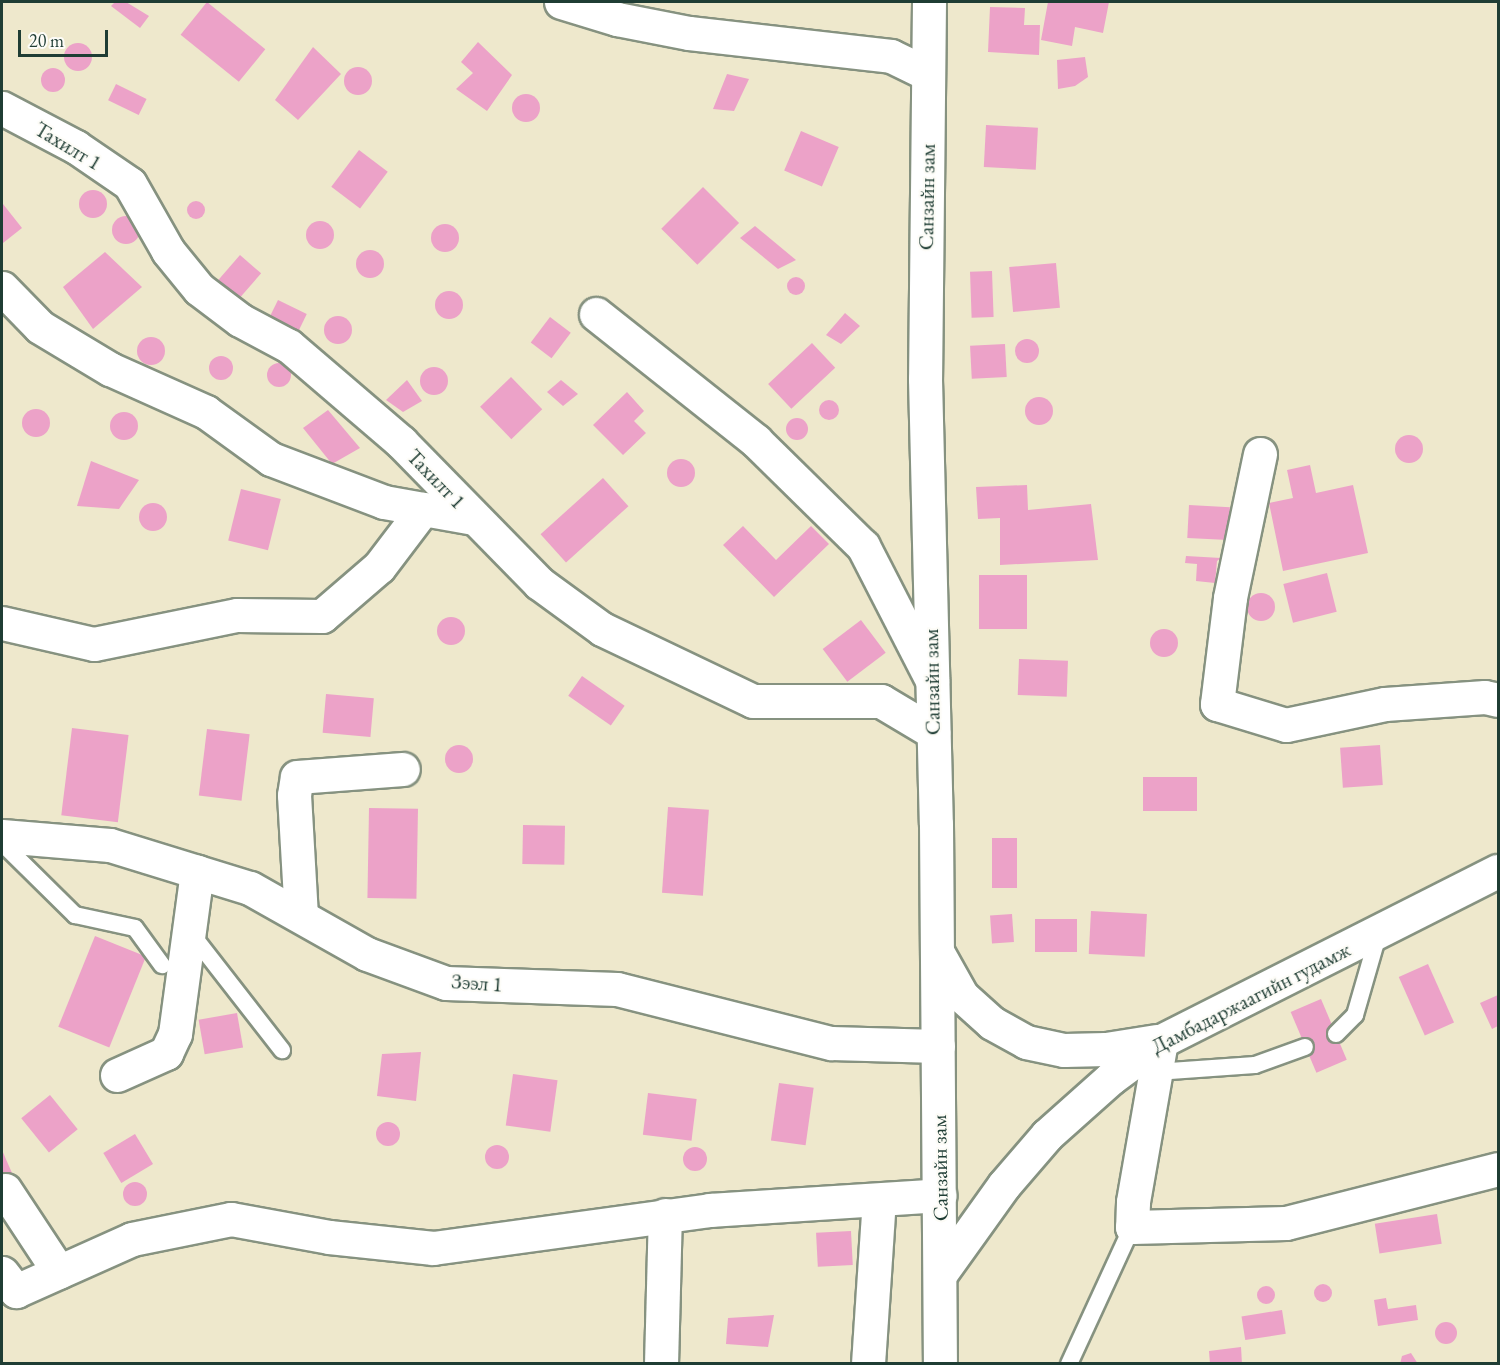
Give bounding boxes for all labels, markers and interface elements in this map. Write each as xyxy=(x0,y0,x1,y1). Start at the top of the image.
scale bar xyxy=(21,18,111,56)
text: 20 m xyxy=(29,29,64,52)
street label: Тахилт 1 xyxy=(30,116,106,176)
street label: Санзайн зам xyxy=(913,144,941,250)
street label: Тахилт 1 xyxy=(401,444,471,514)
street label: Санзайн зам xyxy=(918,629,946,735)
street label: Дамбадаржаагийн гудамж xyxy=(1147,937,1355,1059)
street label: Зээл 1 xyxy=(450,969,504,997)
street label: Санзайн зам xyxy=(926,1115,954,1221)

